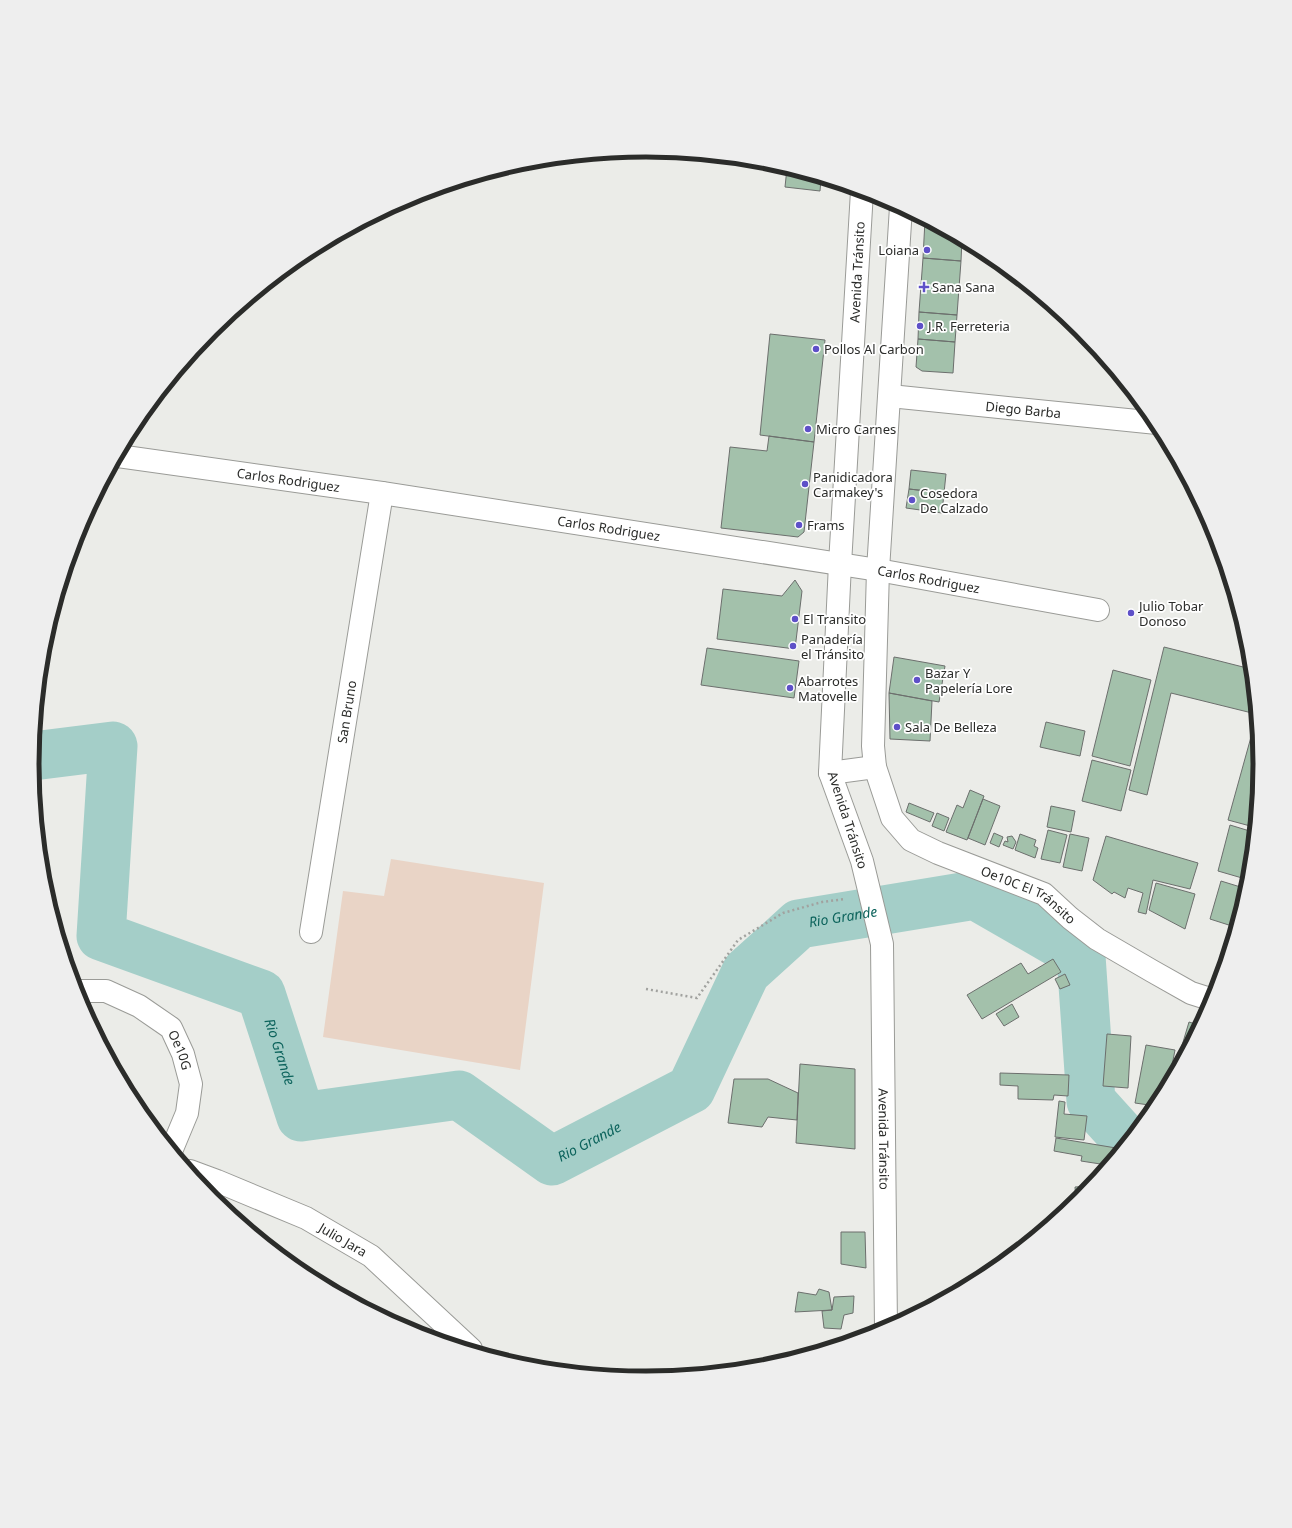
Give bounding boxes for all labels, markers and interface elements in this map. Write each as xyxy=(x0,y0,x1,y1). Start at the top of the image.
street label: Avenida Tránsito xyxy=(845,221,869,323)
place label: Loiana xyxy=(878,241,919,259)
marker: Loiana xyxy=(922,245,932,255)
place label: Sana Sana xyxy=(932,278,995,296)
marker: Sana Sana xyxy=(919,282,929,292)
place label: J.R. Ferreteria xyxy=(926,317,1010,335)
marker: J.R. Ferreteria xyxy=(915,321,925,331)
place label: Pollos Al Carbon xyxy=(824,340,924,358)
marker: Pollos Al Carbon xyxy=(811,344,821,354)
street label: Diego Barba xyxy=(985,397,1062,422)
place label: Micro Carnes xyxy=(816,420,896,438)
marker: Micro Carnes xyxy=(803,424,813,434)
street label: Carlos Rodriguez xyxy=(236,464,341,496)
place label: Panidicadora Carmakey's xyxy=(813,468,893,501)
marker: Panidicadora Carmakey's xyxy=(800,479,810,489)
place label: Cosedora De Calzado xyxy=(920,484,988,517)
marker: Cosedora De Calzado xyxy=(907,495,917,505)
street label: Carlos Rodriguez xyxy=(556,511,661,545)
place label: Frams xyxy=(807,516,845,534)
marker: Frams xyxy=(794,520,804,530)
street label: Carlos Rodriguez xyxy=(876,561,981,597)
place label: Julio Tobar Donoso xyxy=(1137,597,1204,630)
marker: Julio Tobar Donoso xyxy=(1126,608,1136,618)
place label: El Transito xyxy=(803,610,866,628)
marker: El Transito xyxy=(790,614,800,624)
place label: Panadería el Tránsito xyxy=(801,630,864,663)
marker: Panadería el Tránsito xyxy=(788,641,798,651)
place label: Bazar Y Papelería Lore xyxy=(925,664,1013,697)
place label: Abarrotes Matovelle xyxy=(798,672,858,705)
marker: Bazar Y Papelería Lore xyxy=(912,675,922,685)
street label: San Bruno xyxy=(333,679,361,745)
marker: Abarrotes Matovelle xyxy=(785,683,795,693)
place label: Sala De Belleza xyxy=(905,718,997,736)
marker: Sala De Belleza xyxy=(892,722,902,732)
street label: Avenida Tránsito xyxy=(824,769,872,871)
street label: Oe10C El Tránsito xyxy=(978,861,1079,928)
water label: Rio Grande xyxy=(807,901,879,931)
water label: Rio Grande xyxy=(261,1016,300,1087)
street label: Oe10G xyxy=(164,1027,196,1072)
street label: Avenida Tránsito xyxy=(874,1088,894,1190)
water label: Rio Grande xyxy=(554,1117,624,1166)
street label: Julio Jara xyxy=(314,1217,370,1261)

